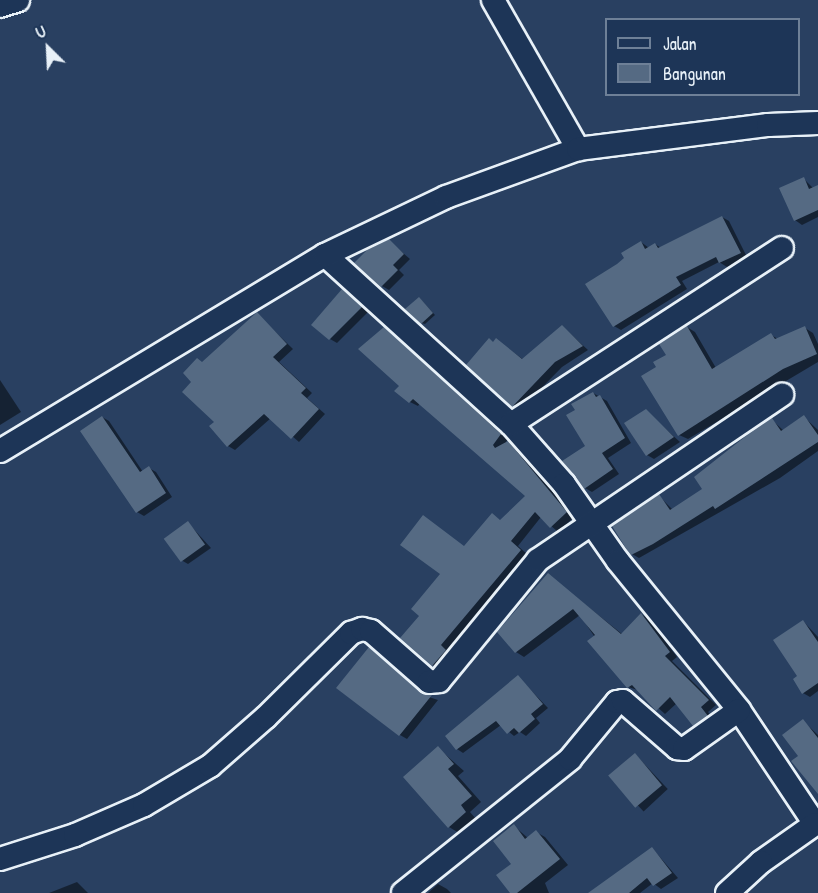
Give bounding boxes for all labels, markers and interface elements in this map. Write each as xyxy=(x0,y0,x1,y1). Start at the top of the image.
north arrow xyxy=(18,18,78,78)
legend xyxy=(605,18,800,96)
text: U xyxy=(32,20,49,43)
text: Jalan xyxy=(663,31,697,56)
text: Bangunan xyxy=(663,61,726,86)

